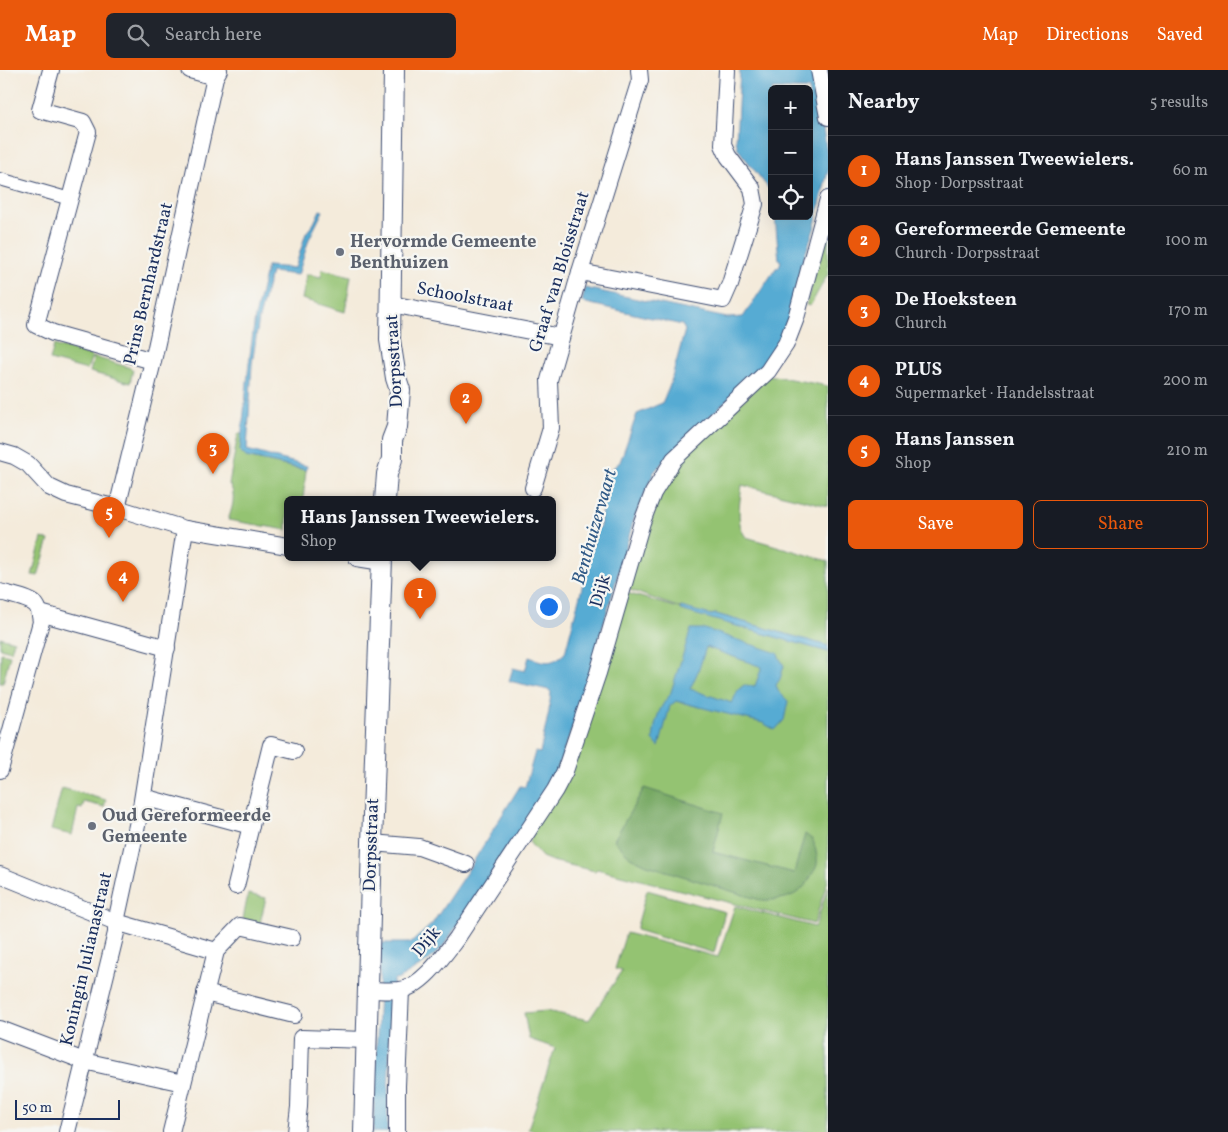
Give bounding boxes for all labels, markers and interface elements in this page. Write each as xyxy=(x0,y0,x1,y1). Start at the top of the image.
search box xyxy=(106,13,456,58)
text: Map xyxy=(25,18,76,52)
icon: search xyxy=(124,21,152,49)
text: Search here xyxy=(164,22,262,48)
text: Map xyxy=(982,23,1018,48)
text: Directions xyxy=(1046,23,1129,48)
text: Saved xyxy=(1157,23,1203,48)
map controls xyxy=(768,85,813,220)
button: + xyxy=(768,85,813,130)
text: Nearby xyxy=(848,88,919,117)
text: 5 results xyxy=(1150,92,1208,114)
button: − xyxy=(768,130,813,175)
text: Hans Janssen Tweewielers. xyxy=(895,147,1134,173)
text: 1 xyxy=(861,160,867,182)
text: 60 m xyxy=(1173,160,1208,182)
text: Shop · Dorpsstraat xyxy=(895,173,1024,195)
button: locate xyxy=(768,175,813,220)
street label: Graaf van Bloisstraat xyxy=(524,188,596,356)
street label: Prins Bernhardstraat xyxy=(118,200,180,368)
text: Gereformeerde Gemeente xyxy=(895,217,1126,243)
place label: Hervormde Gemeente Benthuizen xyxy=(350,230,536,276)
text: 2 xyxy=(860,230,868,252)
text: 100 m xyxy=(1165,230,1208,252)
text: Church · Dorpsstraat xyxy=(895,243,1040,265)
marker: Hervormde Gemeente Benthuizen xyxy=(334,246,346,258)
street label: Schoolstraat xyxy=(414,276,516,320)
text: De Hoeksteen xyxy=(895,287,1017,313)
text: 3 xyxy=(860,300,868,322)
text: 170 m xyxy=(1168,300,1208,322)
street label: Dorpsstraat xyxy=(380,313,410,409)
text: Church xyxy=(895,313,947,335)
text: PLUS xyxy=(895,357,942,383)
text: 4 xyxy=(859,370,869,392)
text: 200 m xyxy=(1163,370,1208,392)
pin: 2 xyxy=(450,383,482,424)
text: Supermarket · Handelsstraat xyxy=(895,383,1095,405)
text: Hans Janssen xyxy=(895,427,1015,453)
pin: 3 xyxy=(197,433,229,474)
text: 5 xyxy=(860,440,868,462)
text: 210 m xyxy=(1166,440,1208,462)
text: Shop xyxy=(895,453,931,475)
water label: Benthuizervaart xyxy=(566,465,624,588)
popup xyxy=(284,496,556,561)
pin: 5 xyxy=(93,497,125,538)
button: Save xyxy=(848,500,1023,549)
button: Share xyxy=(1033,500,1208,549)
text: Hans Janssen Tweewielers. xyxy=(300,505,540,531)
text: Shop xyxy=(300,531,336,553)
pin: 4 xyxy=(107,561,139,602)
street label: Dijk xyxy=(584,571,618,610)
pin: 1 xyxy=(404,578,436,619)
your location xyxy=(536,594,562,620)
street label: Dorpsstraat xyxy=(358,798,386,892)
place label: Oud Gereformeerde Gemeente xyxy=(102,804,271,850)
marker: Oud Gereformeerde Gemeente xyxy=(86,820,98,832)
street label: Koningin Julianastraat xyxy=(55,869,119,1049)
street label: Dijk xyxy=(407,921,447,963)
scale bar xyxy=(15,1097,120,1120)
text: 50 m xyxy=(22,1099,52,1118)

